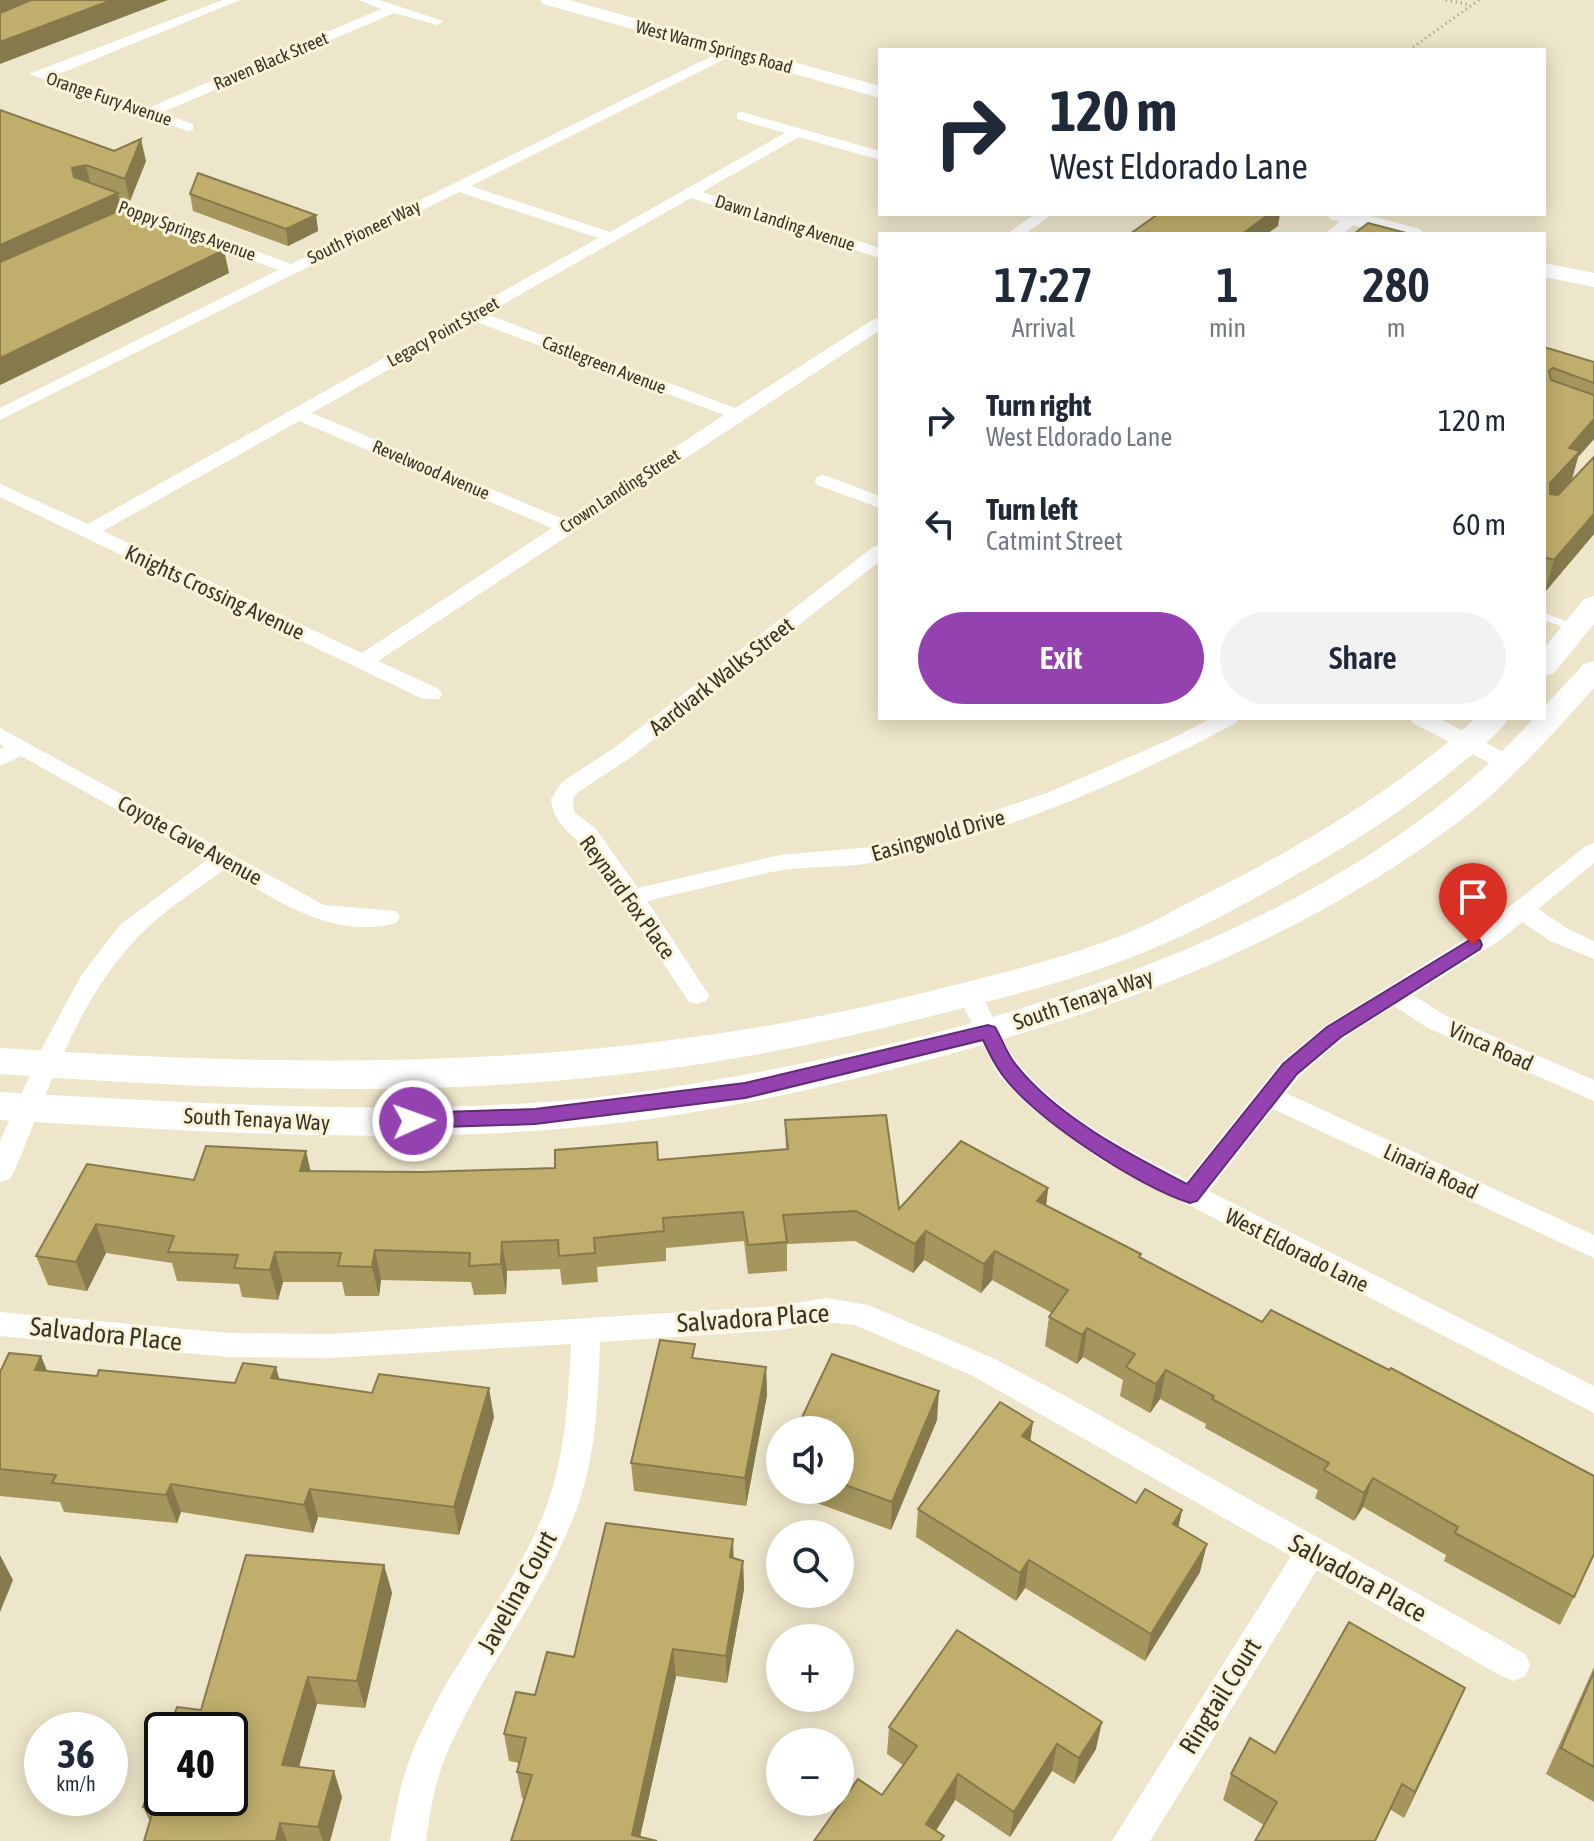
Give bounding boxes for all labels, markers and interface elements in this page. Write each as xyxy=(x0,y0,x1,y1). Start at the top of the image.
street label: West Warm Springs Road xyxy=(633,15,795,78)
street label: Raven Black Street xyxy=(210,27,331,94)
street label: Orange Fury Avenue xyxy=(44,67,175,130)
text: 120 m xyxy=(1050,79,1177,143)
icon: right xyxy=(918,80,1022,184)
text: West Eldorado Lane xyxy=(1050,145,1308,187)
street label: Dawn Landing Avenue xyxy=(713,190,858,255)
street label: South Pioneer Way xyxy=(304,195,424,268)
street label: Poppy Springs Avenue xyxy=(116,196,259,265)
text: 17:27 xyxy=(994,257,1093,312)
text: 1 xyxy=(1216,257,1239,312)
text: 280 xyxy=(1362,257,1430,312)
street label: Legacy Point Street xyxy=(383,292,502,371)
text: Arrival xyxy=(1012,313,1075,343)
text: min xyxy=(1209,313,1246,343)
text: m xyxy=(1387,313,1405,343)
street label: Castlegreen Avenue xyxy=(539,331,669,398)
text: Turn right xyxy=(986,388,1092,422)
icon: right xyxy=(918,398,962,442)
text: 120 m xyxy=(1438,403,1506,437)
text: West Eldorado Lane xyxy=(986,422,1172,452)
street label: Revelwood Avenue xyxy=(369,435,493,504)
street label: Crown Landing Street xyxy=(556,444,684,537)
text: Turn left xyxy=(986,492,1078,526)
icon: left xyxy=(918,502,962,546)
text: 60 m xyxy=(1452,507,1506,541)
text: Catmint Street xyxy=(986,526,1123,556)
street label: Knights Crossing Avenue xyxy=(121,539,309,645)
street label: Aardvark Walks Street xyxy=(644,611,798,741)
button: Exit xyxy=(918,612,1204,704)
button: Share xyxy=(1220,612,1506,704)
street label: Coyote Cave Avenue xyxy=(113,790,267,890)
street label: Easingwold Drive xyxy=(868,804,1008,866)
street label: Reynard Fox Place xyxy=(575,830,681,964)
pin xyxy=(1439,863,1507,945)
icon: arrive xyxy=(1451,875,1495,919)
street label: South Tenaya Way xyxy=(1010,963,1156,1035)
street label: Vinca Road xyxy=(1445,1016,1537,1076)
position arrow xyxy=(371,1079,455,1163)
street label: South Tenaya Way xyxy=(183,1102,331,1136)
street label: Linaria Road xyxy=(1380,1138,1482,1204)
street label: West Eldorado Lane xyxy=(1221,1203,1373,1297)
street label: Salvadora Place xyxy=(676,1298,830,1338)
street label: Salvadora Place xyxy=(29,1311,183,1357)
map controls xyxy=(766,1416,854,1816)
button: sound xyxy=(766,1416,854,1504)
button: search xyxy=(766,1520,854,1608)
street label: Javelina Court xyxy=(471,1526,563,1658)
street label: Salvadora Place xyxy=(1284,1528,1432,1628)
button: + xyxy=(766,1624,854,1712)
street label: Ringtail Court xyxy=(1173,1633,1267,1759)
speed limit sign: 40 xyxy=(144,1712,248,1816)
button: − xyxy=(766,1728,854,1816)
text: 36 xyxy=(57,1731,95,1776)
text: km/h xyxy=(56,1772,96,1795)

